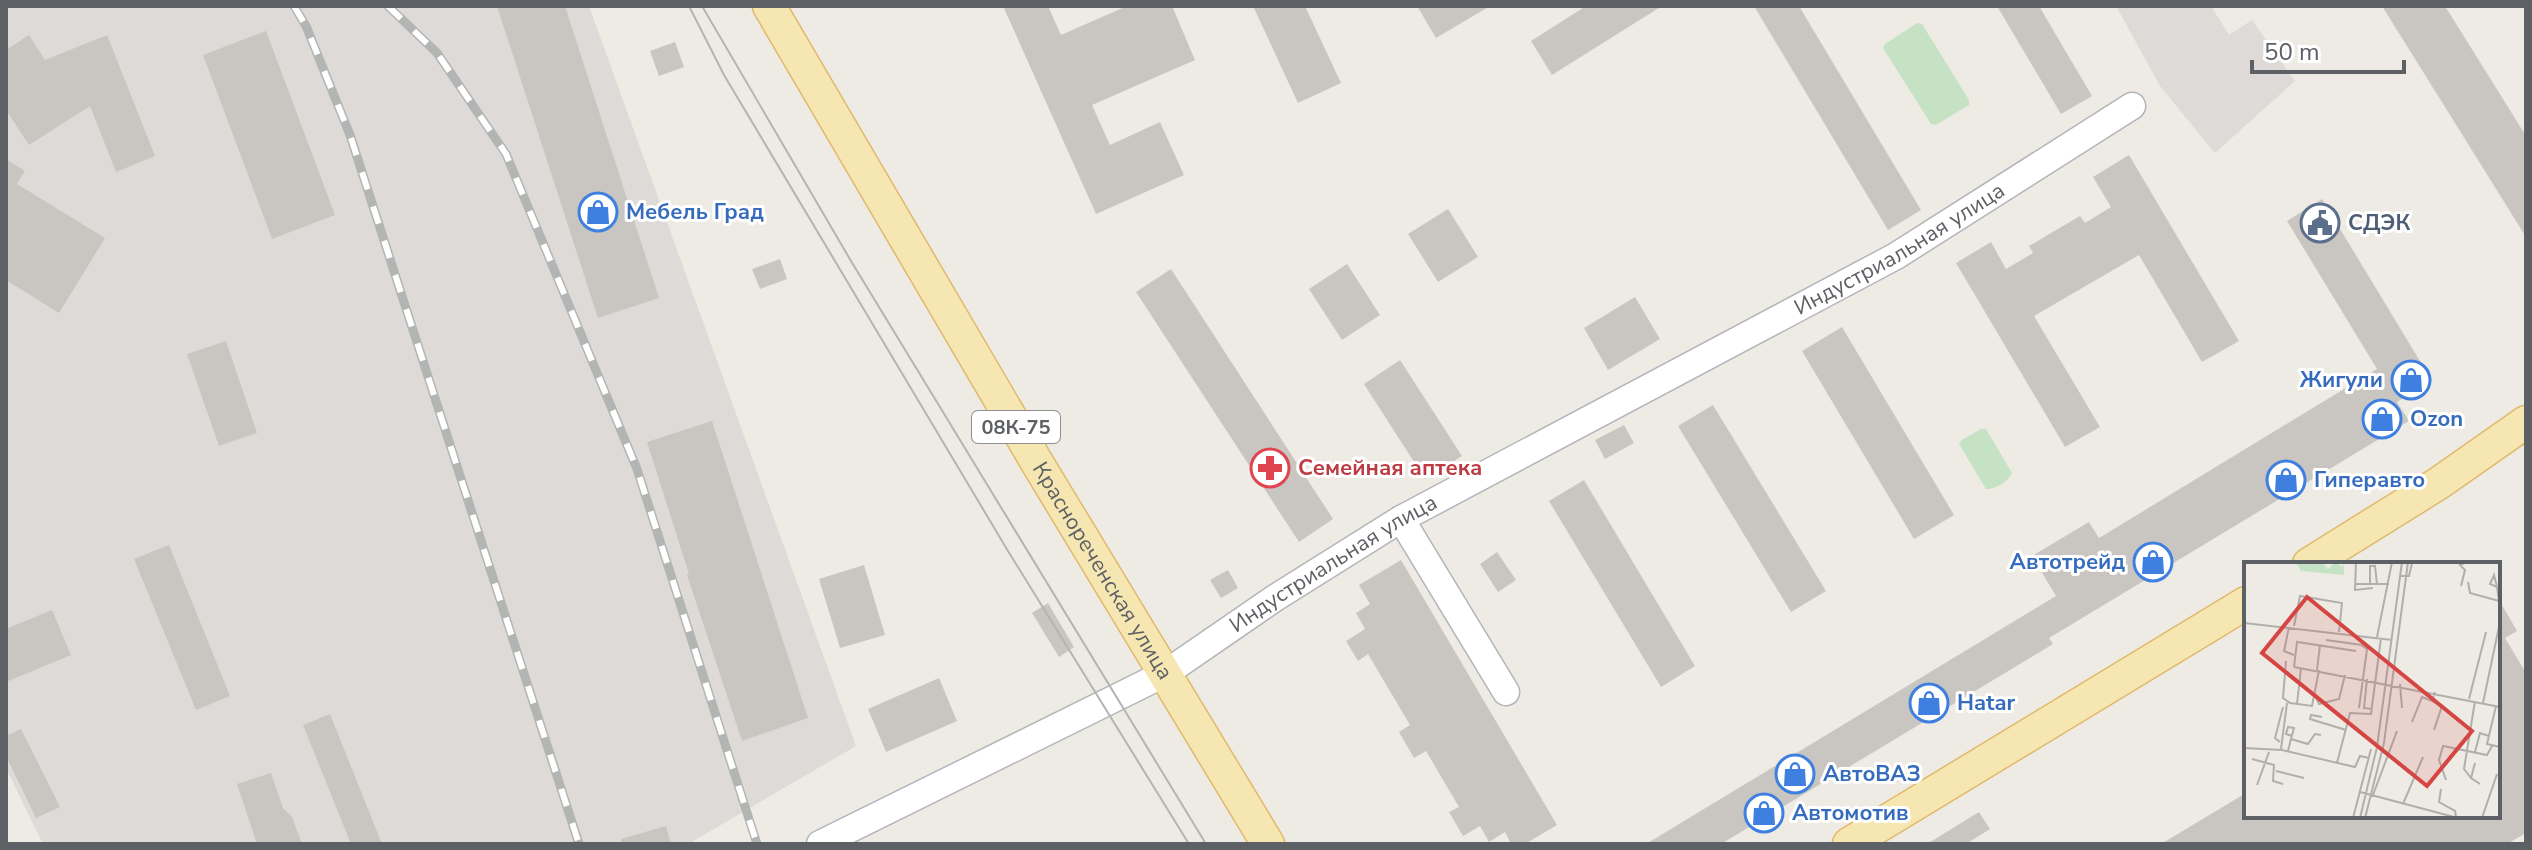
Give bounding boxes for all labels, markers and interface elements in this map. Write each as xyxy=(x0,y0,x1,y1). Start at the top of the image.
scale bar xyxy=(2252,24,2404,74)
text: 50 m xyxy=(2264,36,2320,68)
street label: Индустриальная улица xyxy=(1789,176,2011,322)
shop icon: Мебель Град xyxy=(577,191,619,233)
place label: Мебель Град xyxy=(626,197,764,227)
public building icon: СДЭК xyxy=(2299,202,2341,244)
place label: СДЭК xyxy=(2348,208,2410,238)
shop icon: Жигули xyxy=(2390,359,2432,401)
place label: Жигули xyxy=(2300,365,2383,395)
shop icon: Ozon xyxy=(2361,398,2403,440)
place label: Ozon xyxy=(2410,404,2463,434)
road number: 08К-75 xyxy=(972,411,1060,443)
pharmacy icon: Семейная аптека xyxy=(1249,447,1291,489)
place label: Семейная аптека xyxy=(1298,453,1482,483)
street label: Краснореченская улица xyxy=(1025,456,1180,685)
shop icon: Гиперавто xyxy=(2265,459,2307,501)
place label: Гиперавто xyxy=(2314,465,2425,495)
street label: Индустриальная улица xyxy=(1224,488,1442,640)
shop icon: Автотрейд xyxy=(2132,541,2174,583)
place label: Автотрейд xyxy=(2010,547,2125,577)
inset map xyxy=(2244,562,2500,818)
shop icon: Hatar xyxy=(1908,682,1950,724)
place label: Hatar xyxy=(1957,688,2016,718)
shop icon: АвтоВАЗ xyxy=(1774,753,1816,795)
place label: АвтоВАЗ xyxy=(1823,759,1921,789)
shop icon: Автомотив xyxy=(1743,792,1785,834)
place label: Автомотив xyxy=(1792,798,1909,828)

